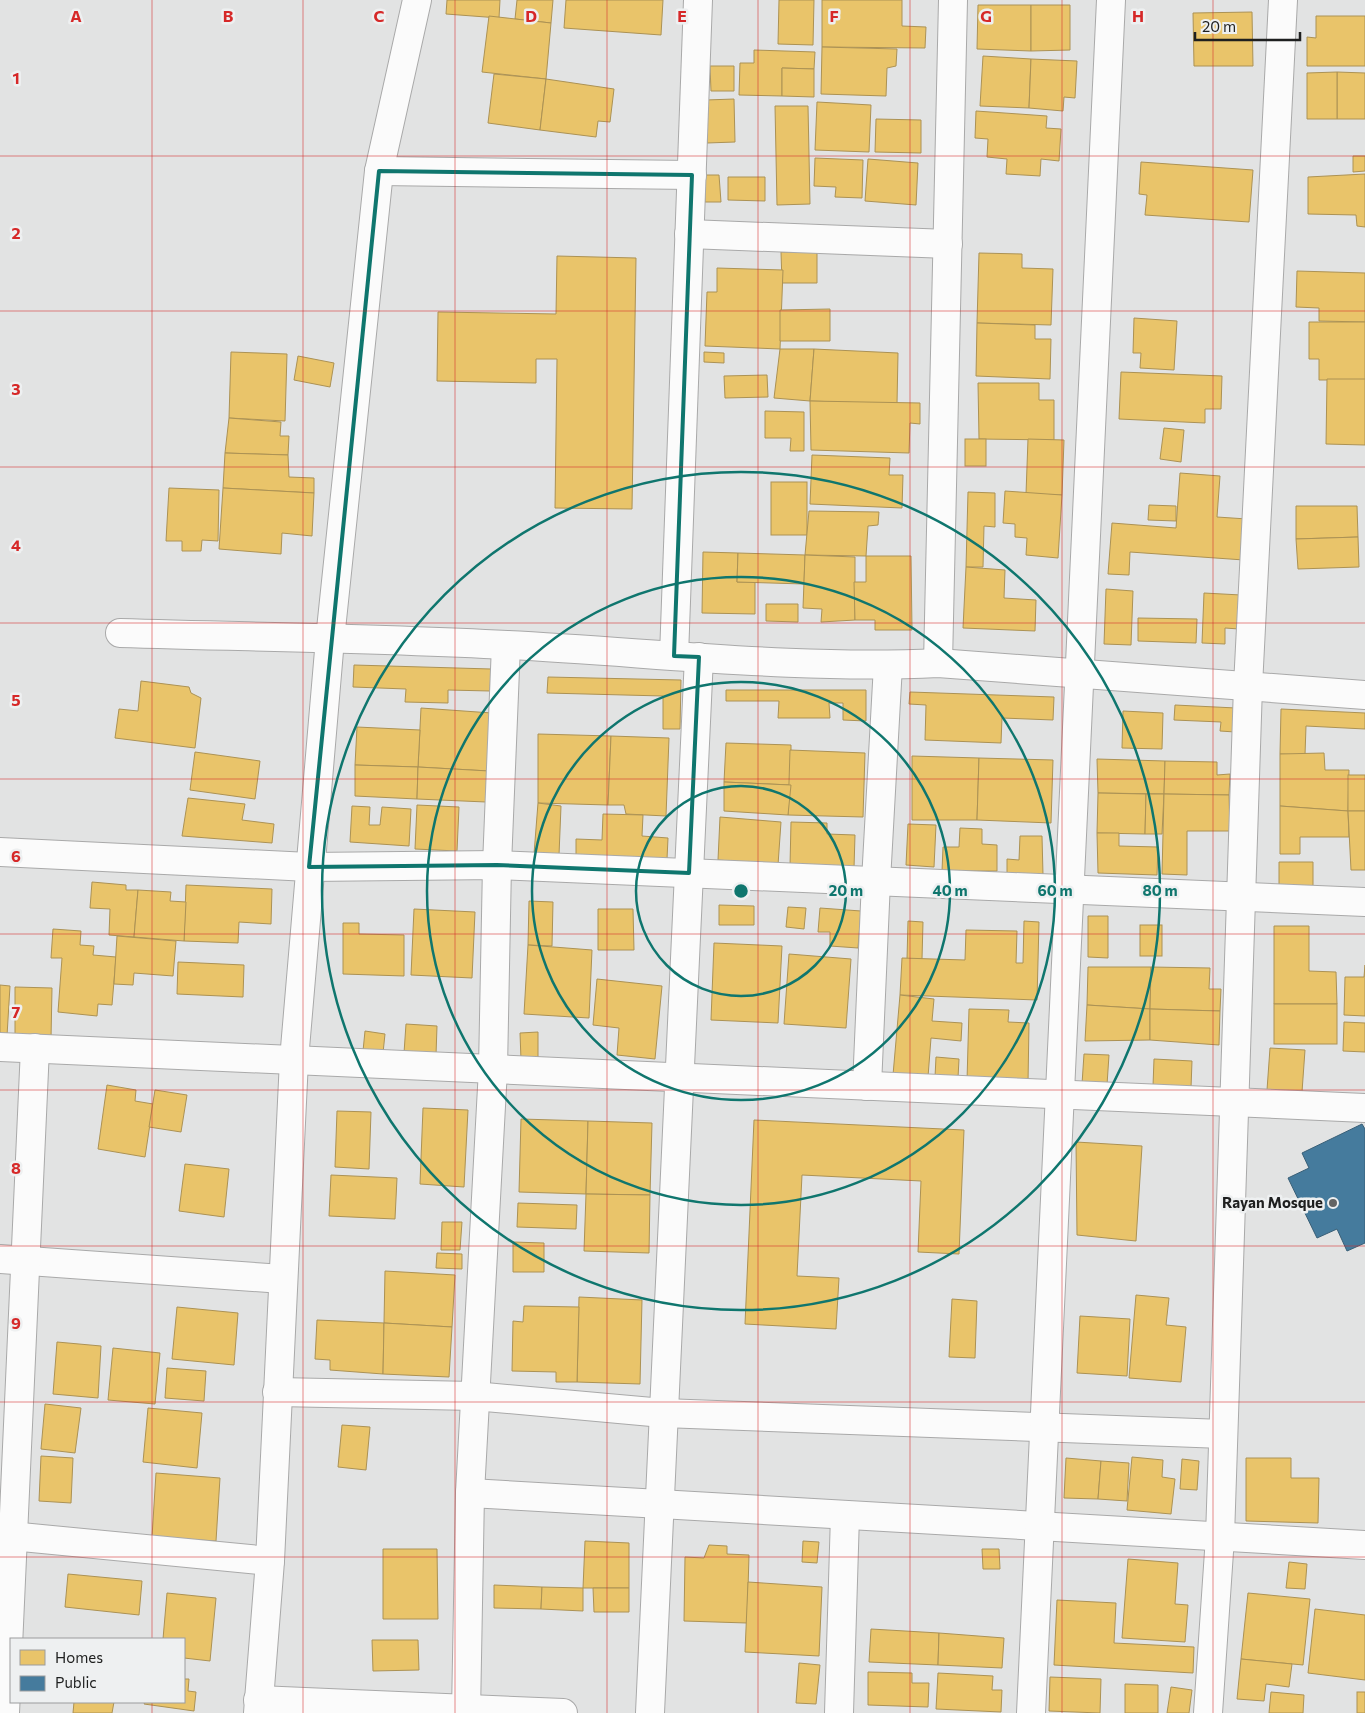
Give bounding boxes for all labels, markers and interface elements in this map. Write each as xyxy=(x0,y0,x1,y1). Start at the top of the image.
text: A xyxy=(70,6,82,25)
text: B xyxy=(223,6,234,25)
text: C xyxy=(374,6,385,25)
text: D xyxy=(525,6,537,25)
text: E xyxy=(677,6,687,25)
text: F xyxy=(829,6,839,25)
text: G xyxy=(980,6,992,25)
text: H xyxy=(1132,6,1144,25)
scale bar xyxy=(1195,10,1300,42)
text: 20 m xyxy=(1202,17,1236,35)
text: 1 xyxy=(12,68,20,87)
text: 2 xyxy=(11,223,21,242)
text: 3 xyxy=(11,379,21,398)
text: 4 xyxy=(11,535,21,554)
text: 5 xyxy=(11,690,21,709)
text: 6 xyxy=(11,846,21,865)
text: 20 m xyxy=(829,881,863,899)
text: 40 m xyxy=(932,881,968,899)
text: 60 m xyxy=(1037,881,1073,899)
text: 80 m xyxy=(1142,881,1178,899)
centre of rings xyxy=(732,882,750,900)
text: 7 xyxy=(12,1002,21,1021)
text: 8 xyxy=(11,1158,21,1177)
place label: Rayan Mosque xyxy=(1222,1193,1323,1211)
marker: Rayan Mosque xyxy=(1327,1197,1339,1209)
text: 9 xyxy=(11,1313,21,1332)
legend xyxy=(10,1638,185,1703)
text: Homes xyxy=(55,1648,103,1666)
text: Public xyxy=(55,1673,97,1691)

